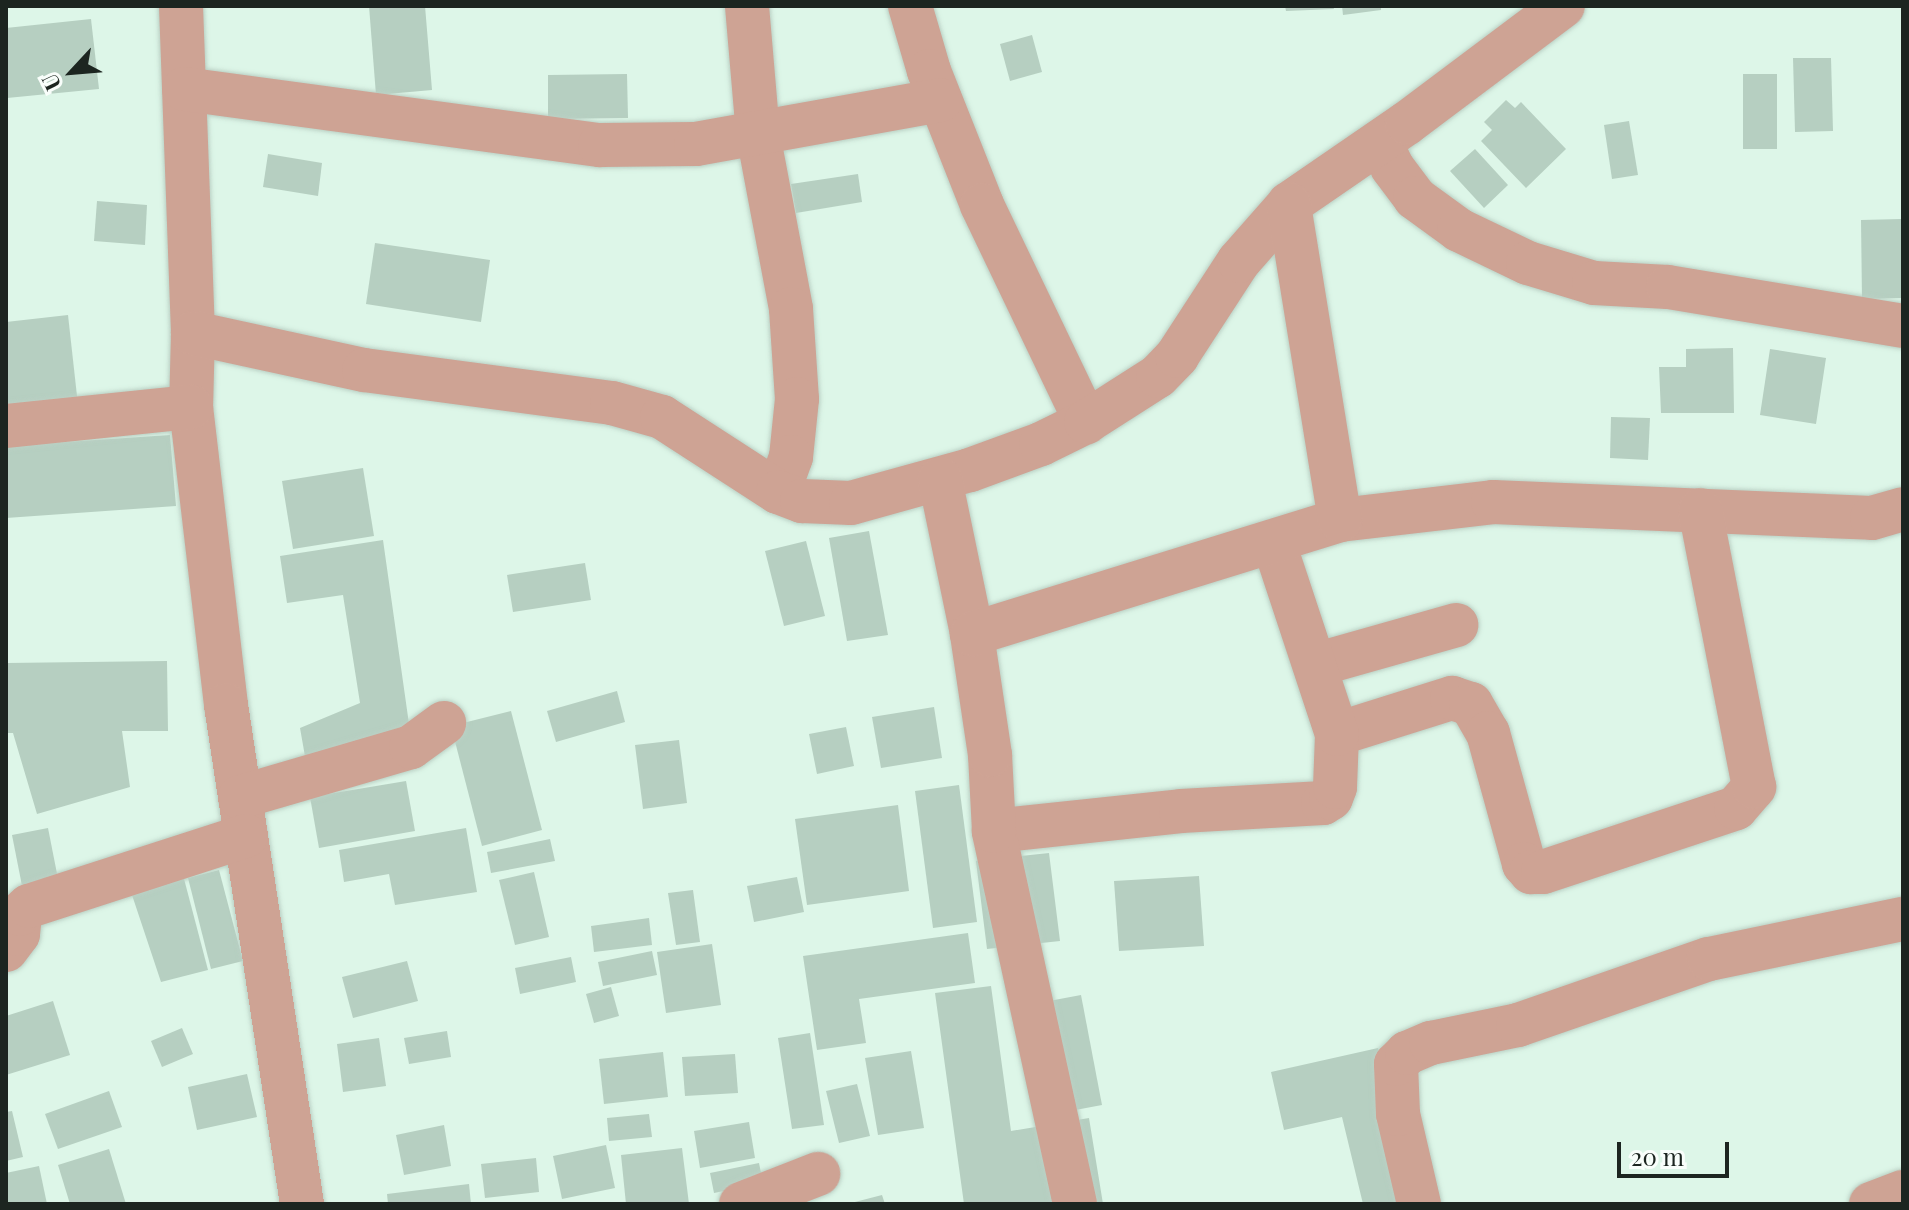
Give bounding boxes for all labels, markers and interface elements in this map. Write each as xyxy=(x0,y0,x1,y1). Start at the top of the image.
north arrow xyxy=(32,32,112,112)
text: U xyxy=(34,69,67,96)
scale bar xyxy=(1621,1126,1733,1176)
text: 20 m xyxy=(1631,1140,1684,1172)

